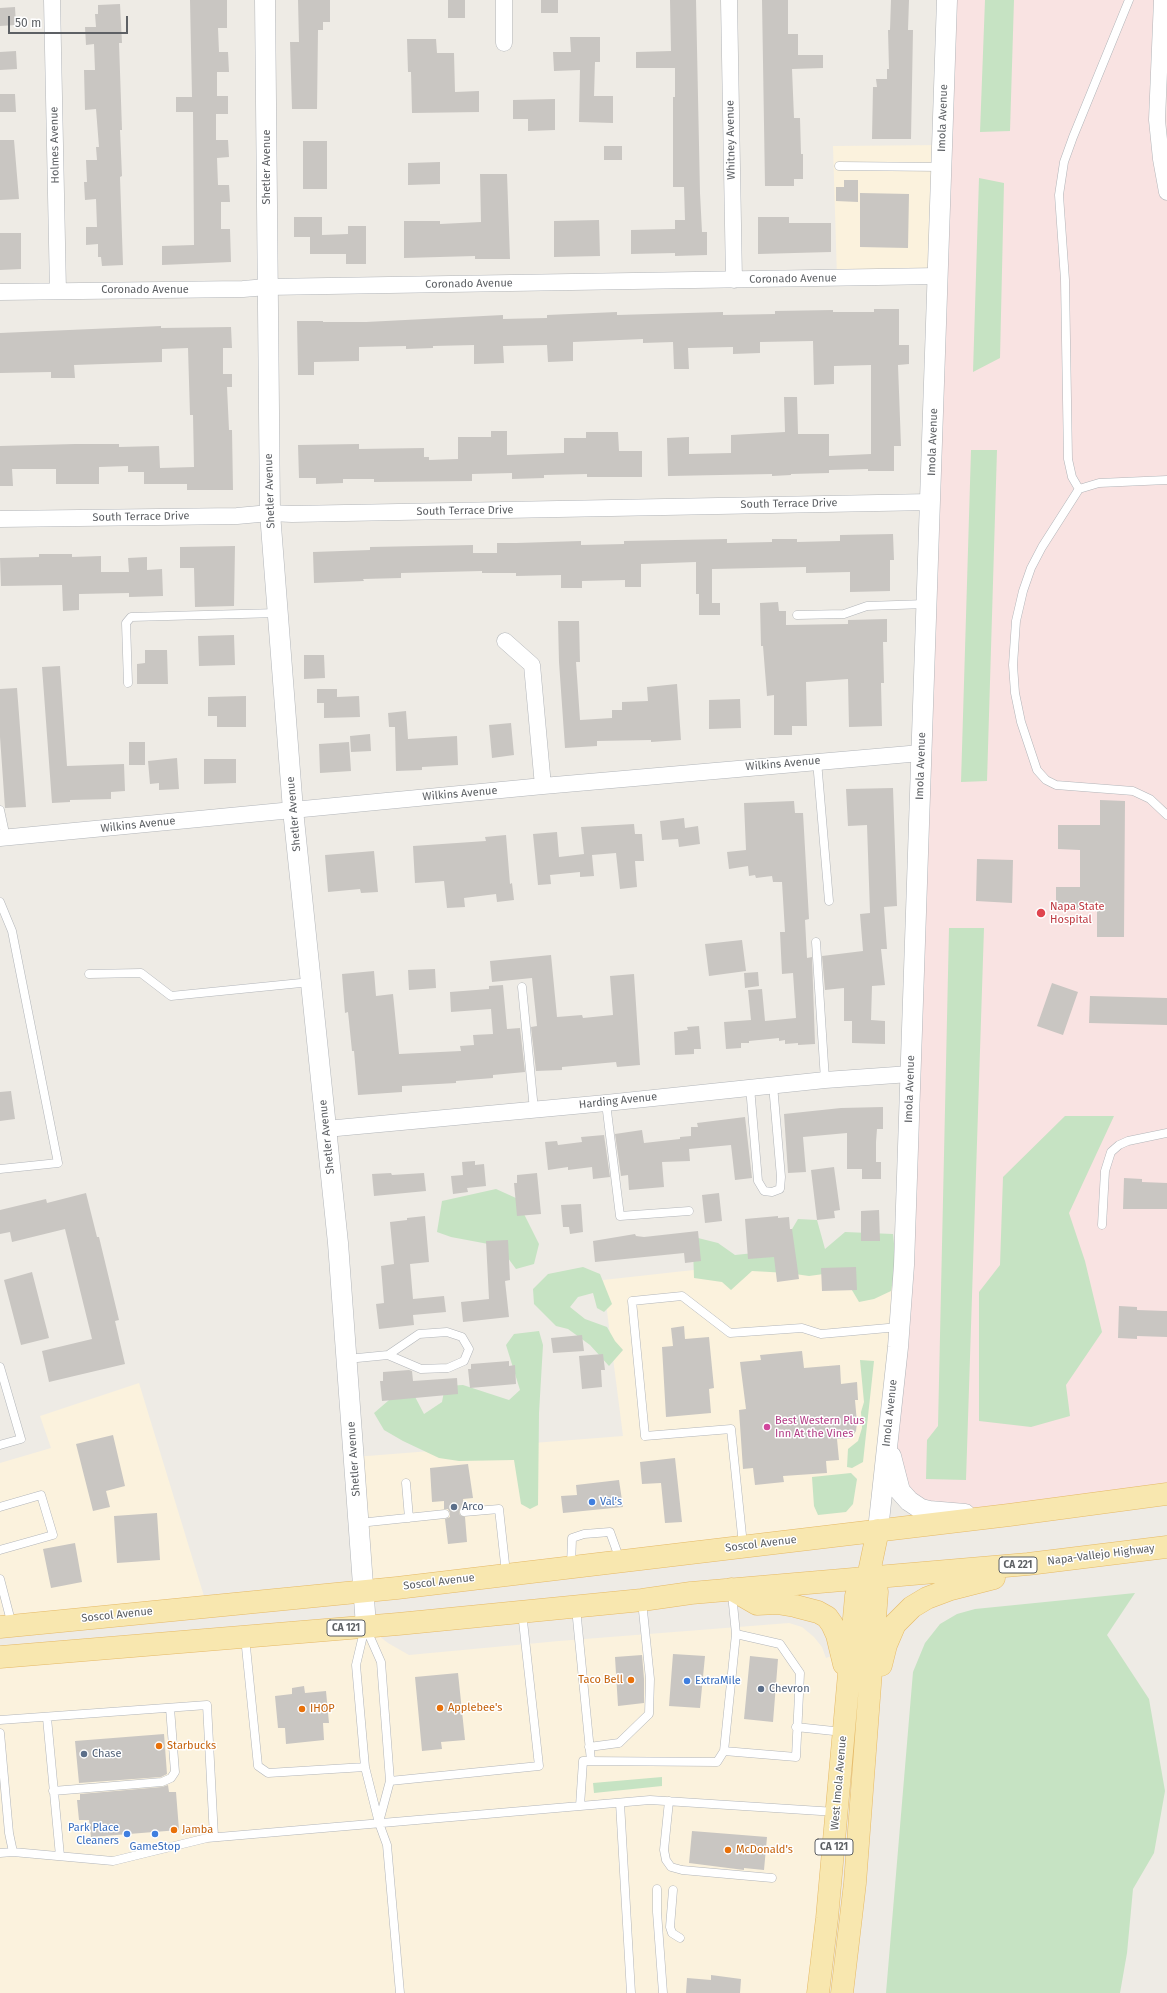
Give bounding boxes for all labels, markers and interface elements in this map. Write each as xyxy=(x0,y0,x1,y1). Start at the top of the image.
scale bar xyxy=(10,8,130,34)
text: 50 m xyxy=(15,16,41,30)
street label: Imola Avenue xyxy=(935,84,951,152)
street label: Whitney Avenue xyxy=(724,100,738,180)
street label: Holmes Avenue xyxy=(48,106,62,184)
street label: Shetler Avenue xyxy=(260,129,274,205)
street label: Coronado Avenue xyxy=(749,272,837,286)
street label: Coronado Avenue xyxy=(425,277,513,291)
street label: Coronado Avenue xyxy=(101,283,189,297)
street label: Imola Avenue xyxy=(925,408,941,476)
street label: Shetler Avenue xyxy=(262,453,278,529)
street label: South Terrace Drive xyxy=(740,497,838,511)
street label: South Terrace Drive xyxy=(416,504,514,518)
street label: South Terrace Drive xyxy=(92,510,190,524)
street label: Imola Avenue xyxy=(913,732,929,800)
street label: Wilkins Avenue xyxy=(745,754,821,774)
street label: Shetler Avenue xyxy=(284,776,304,852)
street label: Wilkins Avenue xyxy=(422,784,498,804)
street label: Wilkins Avenue xyxy=(100,815,176,835)
place label: Napa State Hospital xyxy=(1050,900,1104,926)
marker: Napa State Hospital xyxy=(1035,907,1047,919)
street label: Imola Avenue xyxy=(902,1055,918,1123)
street label: Harding Avenue xyxy=(578,1090,658,1112)
street label: Shetler Avenue xyxy=(317,1099,337,1175)
street label: Imola Avenue xyxy=(880,1379,900,1447)
place label: Best Western Plus Inn At the Vines xyxy=(775,1414,864,1440)
street label: Shetler Avenue xyxy=(345,1421,363,1497)
marker: Best Western Plus Inn At the Vines xyxy=(762,1422,772,1432)
place label: Val’s xyxy=(600,1495,622,1509)
marker: Val’s xyxy=(587,1497,597,1507)
place label: Arco xyxy=(462,1500,484,1514)
marker: Arco xyxy=(449,1502,459,1512)
street label: Soscol Avenue xyxy=(725,1533,797,1555)
street label: Napa-Vallejo Highway xyxy=(1047,1542,1155,1568)
road number: CA 221 xyxy=(999,1557,1037,1573)
street label: Soscol Avenue xyxy=(403,1571,475,1593)
street label: Soscol Avenue xyxy=(81,1605,153,1625)
road number: CA 121 xyxy=(327,1620,365,1636)
place label: Taco Bell xyxy=(578,1673,623,1687)
place label: ExtraMile xyxy=(695,1674,741,1688)
marker: Taco Bell xyxy=(626,1675,636,1685)
marker: ExtraMile xyxy=(682,1676,692,1686)
place label: Chevron xyxy=(769,1682,810,1696)
marker: Chevron xyxy=(756,1684,766,1694)
place label: Applebee's xyxy=(448,1701,502,1715)
place label: IHOP xyxy=(310,1702,335,1716)
marker: Applebee's xyxy=(435,1703,445,1713)
marker: IHOP xyxy=(297,1704,307,1714)
street label: West Imola Avenue xyxy=(828,1735,850,1831)
place label: Starbucks xyxy=(167,1739,216,1753)
marker: Starbucks xyxy=(154,1741,164,1751)
place label: Chase xyxy=(92,1747,122,1761)
marker: Chase xyxy=(79,1749,89,1759)
place label: Park Place Cleaners xyxy=(68,1821,119,1847)
place label: Jamba xyxy=(182,1823,213,1837)
marker: Jamba xyxy=(169,1825,179,1835)
marker: Park Place Cleaners xyxy=(122,1829,132,1839)
marker: GameStop xyxy=(150,1829,160,1839)
road number: CA 121 xyxy=(815,1839,853,1855)
place label: GameStop xyxy=(129,1840,181,1854)
place label: McDonald's xyxy=(736,1843,793,1857)
marker: McDonald's xyxy=(723,1845,733,1855)

